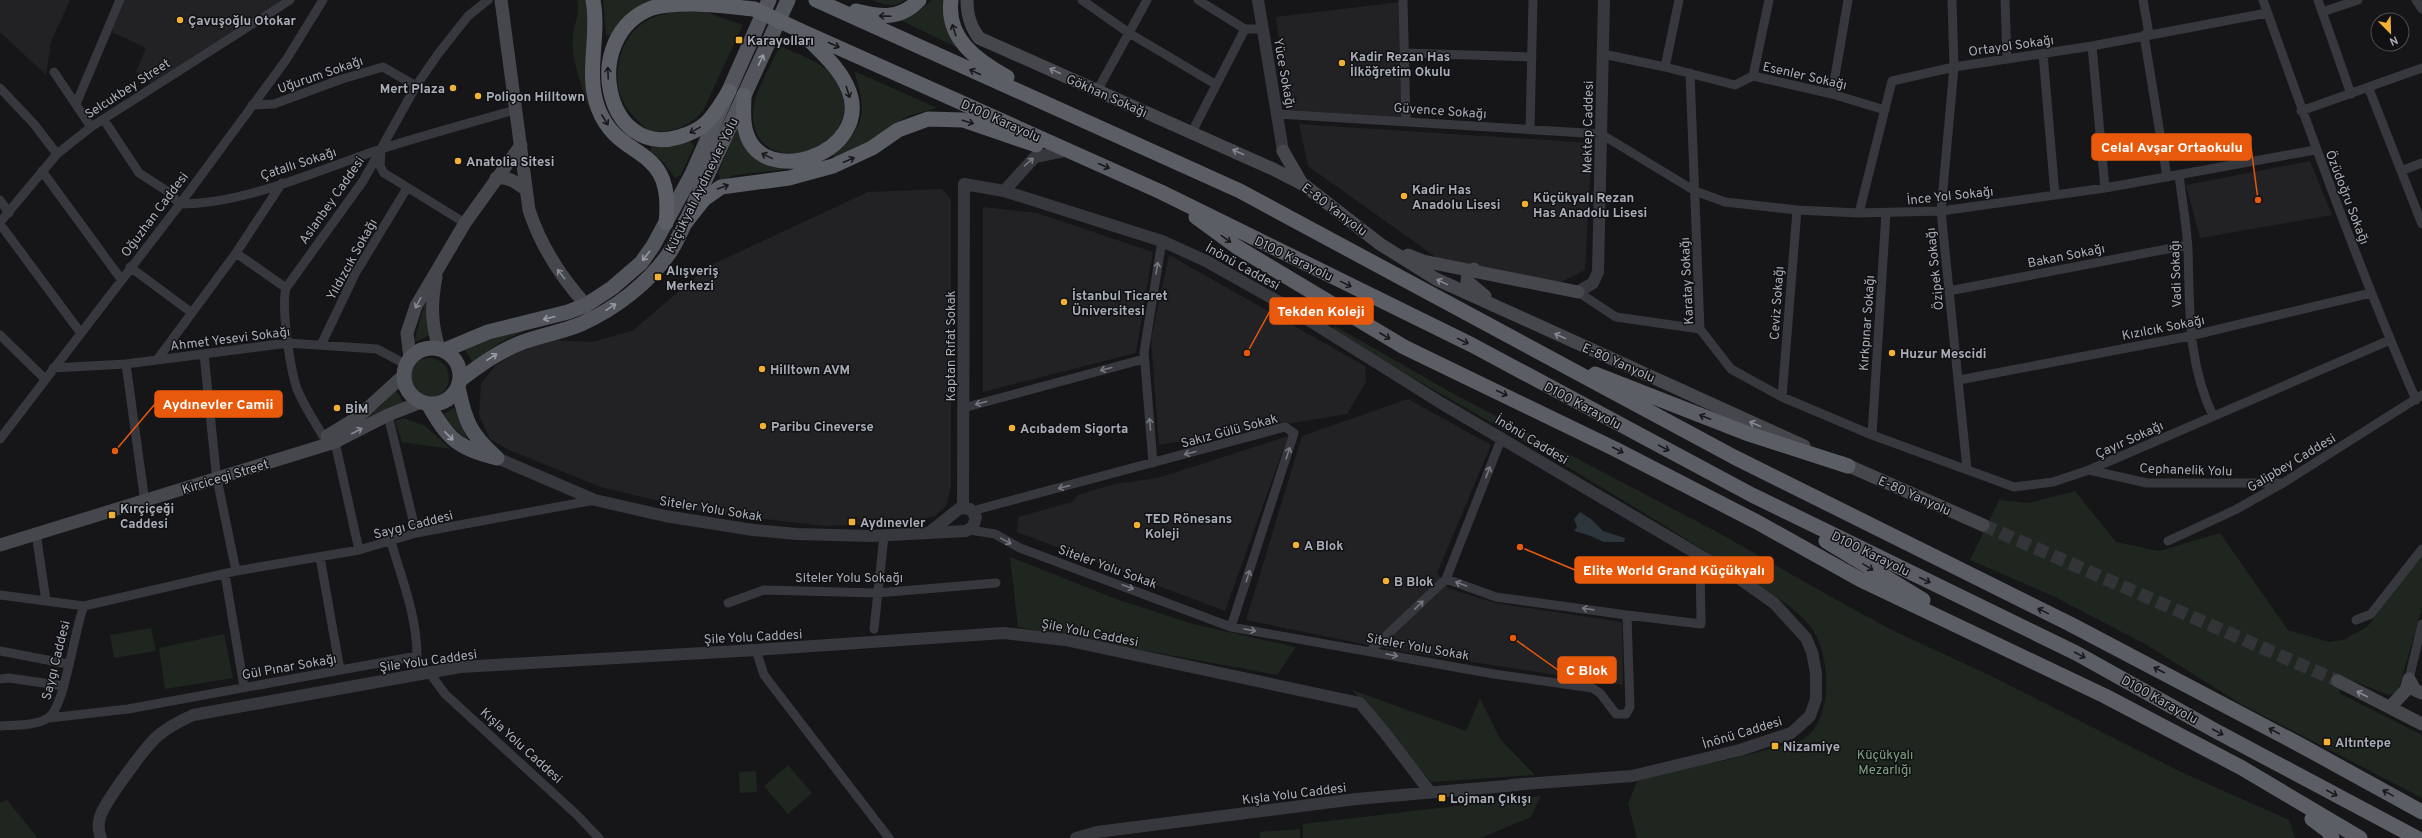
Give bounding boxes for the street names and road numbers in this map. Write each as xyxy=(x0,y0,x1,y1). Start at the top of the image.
street label: Ortayol Sokağı xyxy=(1968,33,2055,61)
street label: Yüce Sokağı xyxy=(1269,37,1297,110)
street label: Uğurum Sokağı xyxy=(276,54,365,98)
street label: Selcukbey Street xyxy=(82,56,174,123)
street label: Esenler Sokağı xyxy=(1761,60,1848,94)
street label: Gökhan Sokağı xyxy=(1063,72,1149,122)
street label: Mektep Caddesi xyxy=(1580,80,1598,174)
street label: D100 Karayolu xyxy=(958,97,1042,146)
street label: Güvence Sokağı xyxy=(1393,101,1487,123)
street label: Küçükyalı Aydınevler Yolu xyxy=(663,116,743,256)
street label: Çatallı Sokağı xyxy=(259,145,339,185)
street label: Özüdoğru Sokağı xyxy=(2321,148,2373,247)
street label: Aslanbey Caddesi xyxy=(297,154,369,248)
street label: Oğuzhan Caddesi xyxy=(119,170,193,261)
street label: E-80 Yanyolu xyxy=(1298,181,1370,240)
street label: İnce Yol Sokağı xyxy=(1906,182,1994,210)
street label: Yıldızcık Sokağı xyxy=(324,217,382,303)
street label: Özipek Sokağı xyxy=(1922,227,1948,311)
street label: D100 Karayolu xyxy=(1251,234,1335,286)
street label: Karatay Sokağı xyxy=(1678,237,1698,325)
street label: İnönü Caddesi xyxy=(1202,239,1283,295)
street label: Vadi Sokağı xyxy=(2168,240,2186,308)
street label: Bakan Sokağı xyxy=(2026,242,2106,272)
street label: Ceviz Sokağı xyxy=(1767,266,1789,341)
street label: Kırkpınar Sokağı xyxy=(1857,275,1879,372)
street label: Kaptan Rıfat Sokak xyxy=(944,291,960,401)
street label: Kızılcık Sokağı xyxy=(2121,313,2206,345)
street label: Ahmet Yesevi Sokağı xyxy=(169,325,291,355)
street label: E-80 Yanyolu xyxy=(1579,341,1657,387)
street label: D100 Karayolu xyxy=(1541,380,1623,434)
street label: Sakız Gülü Sokak xyxy=(1179,411,1280,453)
street label: İnönü Caddesi xyxy=(1491,411,1572,469)
street label: Çayır Sokağı xyxy=(2093,419,2166,463)
street label: Galipbey Caddesi xyxy=(2245,431,2339,496)
street label: Kircicegi Street xyxy=(180,457,271,499)
street label: Cephanelik Yolu xyxy=(2139,461,2233,481)
street label: E-80 Yanyolu xyxy=(1875,474,1953,520)
street label: Siteler Yolu Sokak xyxy=(658,494,764,526)
street label: Saygı Caddesi xyxy=(372,508,455,544)
street label: D100 Karayolu xyxy=(1828,529,1912,581)
street label: Siteler Yolu Sokak xyxy=(1056,543,1159,593)
street label: Siteler Yolu Sokağı xyxy=(795,571,903,587)
street label: Şile Yolu Caddesi xyxy=(1040,617,1139,651)
street label: Saygı Caddesi xyxy=(39,619,75,702)
street label: Şile Yolu Caddesi xyxy=(704,627,803,649)
street label: Siteler Yolu Sokak xyxy=(1365,631,1470,665)
street label: Şile Yolu Caddesi xyxy=(378,647,478,677)
street label: Gül Pınar Sokağı xyxy=(241,652,338,684)
street label: D100 Karayolu xyxy=(2118,673,2200,728)
street label: Kışla Yolu Caddesi xyxy=(476,705,565,788)
street label: İnönü Caddesi xyxy=(1700,712,1784,754)
street label: Kışla Yolu Caddesi xyxy=(1241,781,1347,809)

